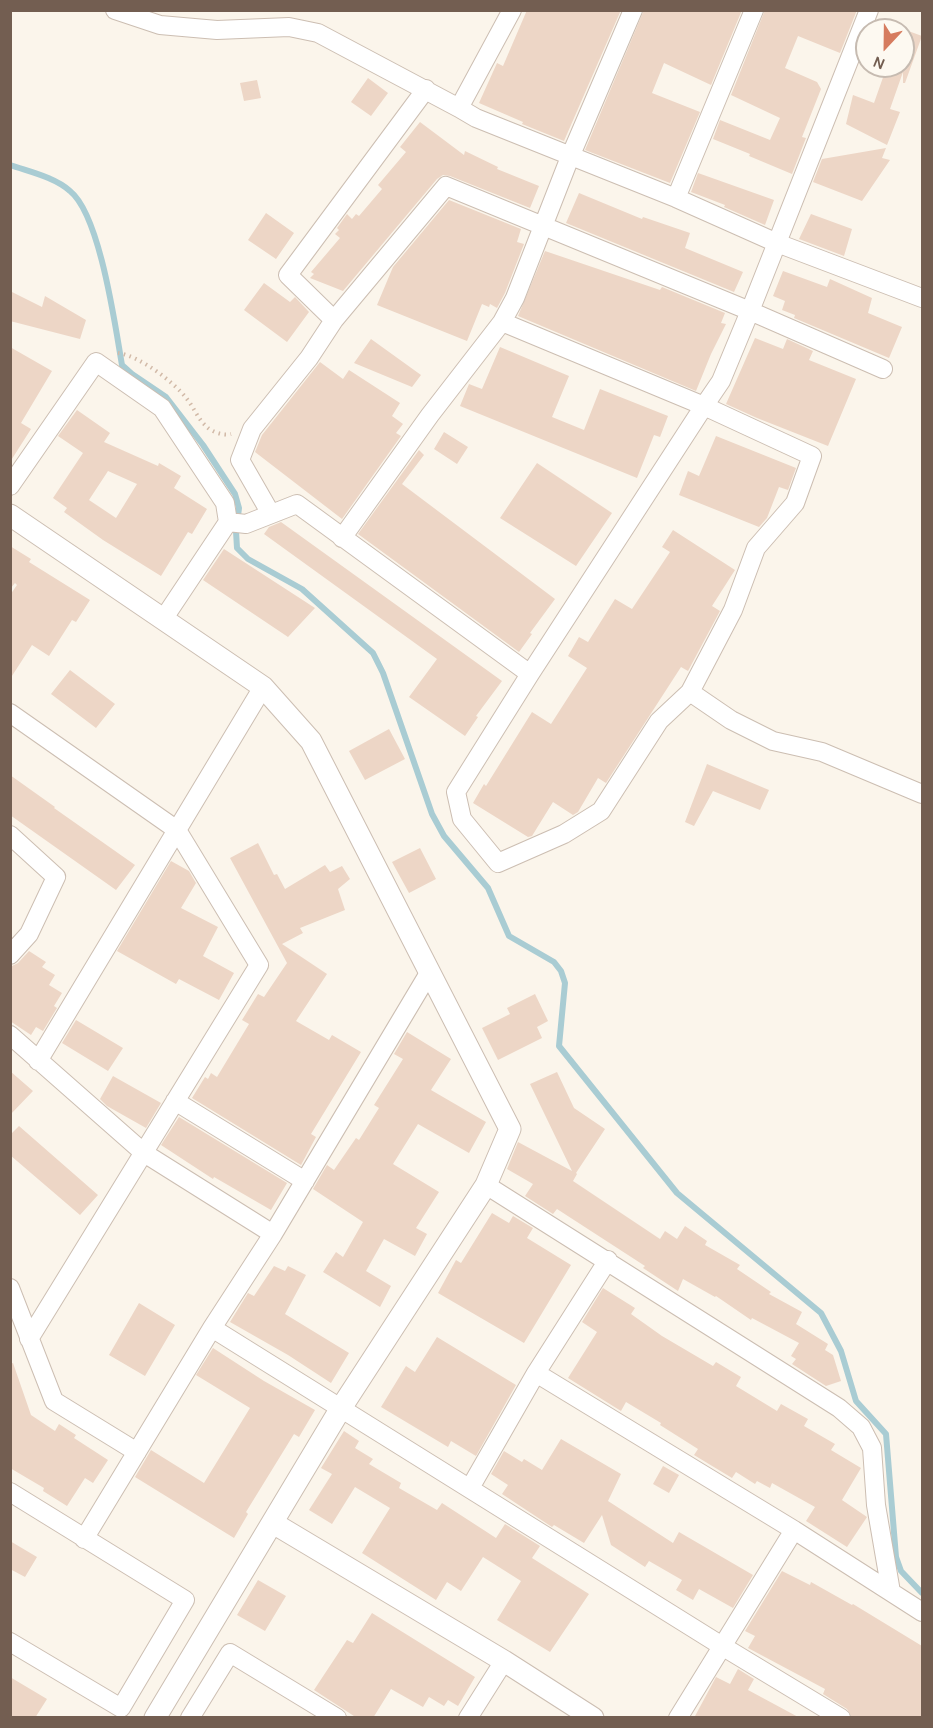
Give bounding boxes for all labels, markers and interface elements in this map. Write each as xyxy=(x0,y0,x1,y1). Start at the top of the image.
north arrow xyxy=(855,18,915,78)
text: N xyxy=(870,52,888,74)

